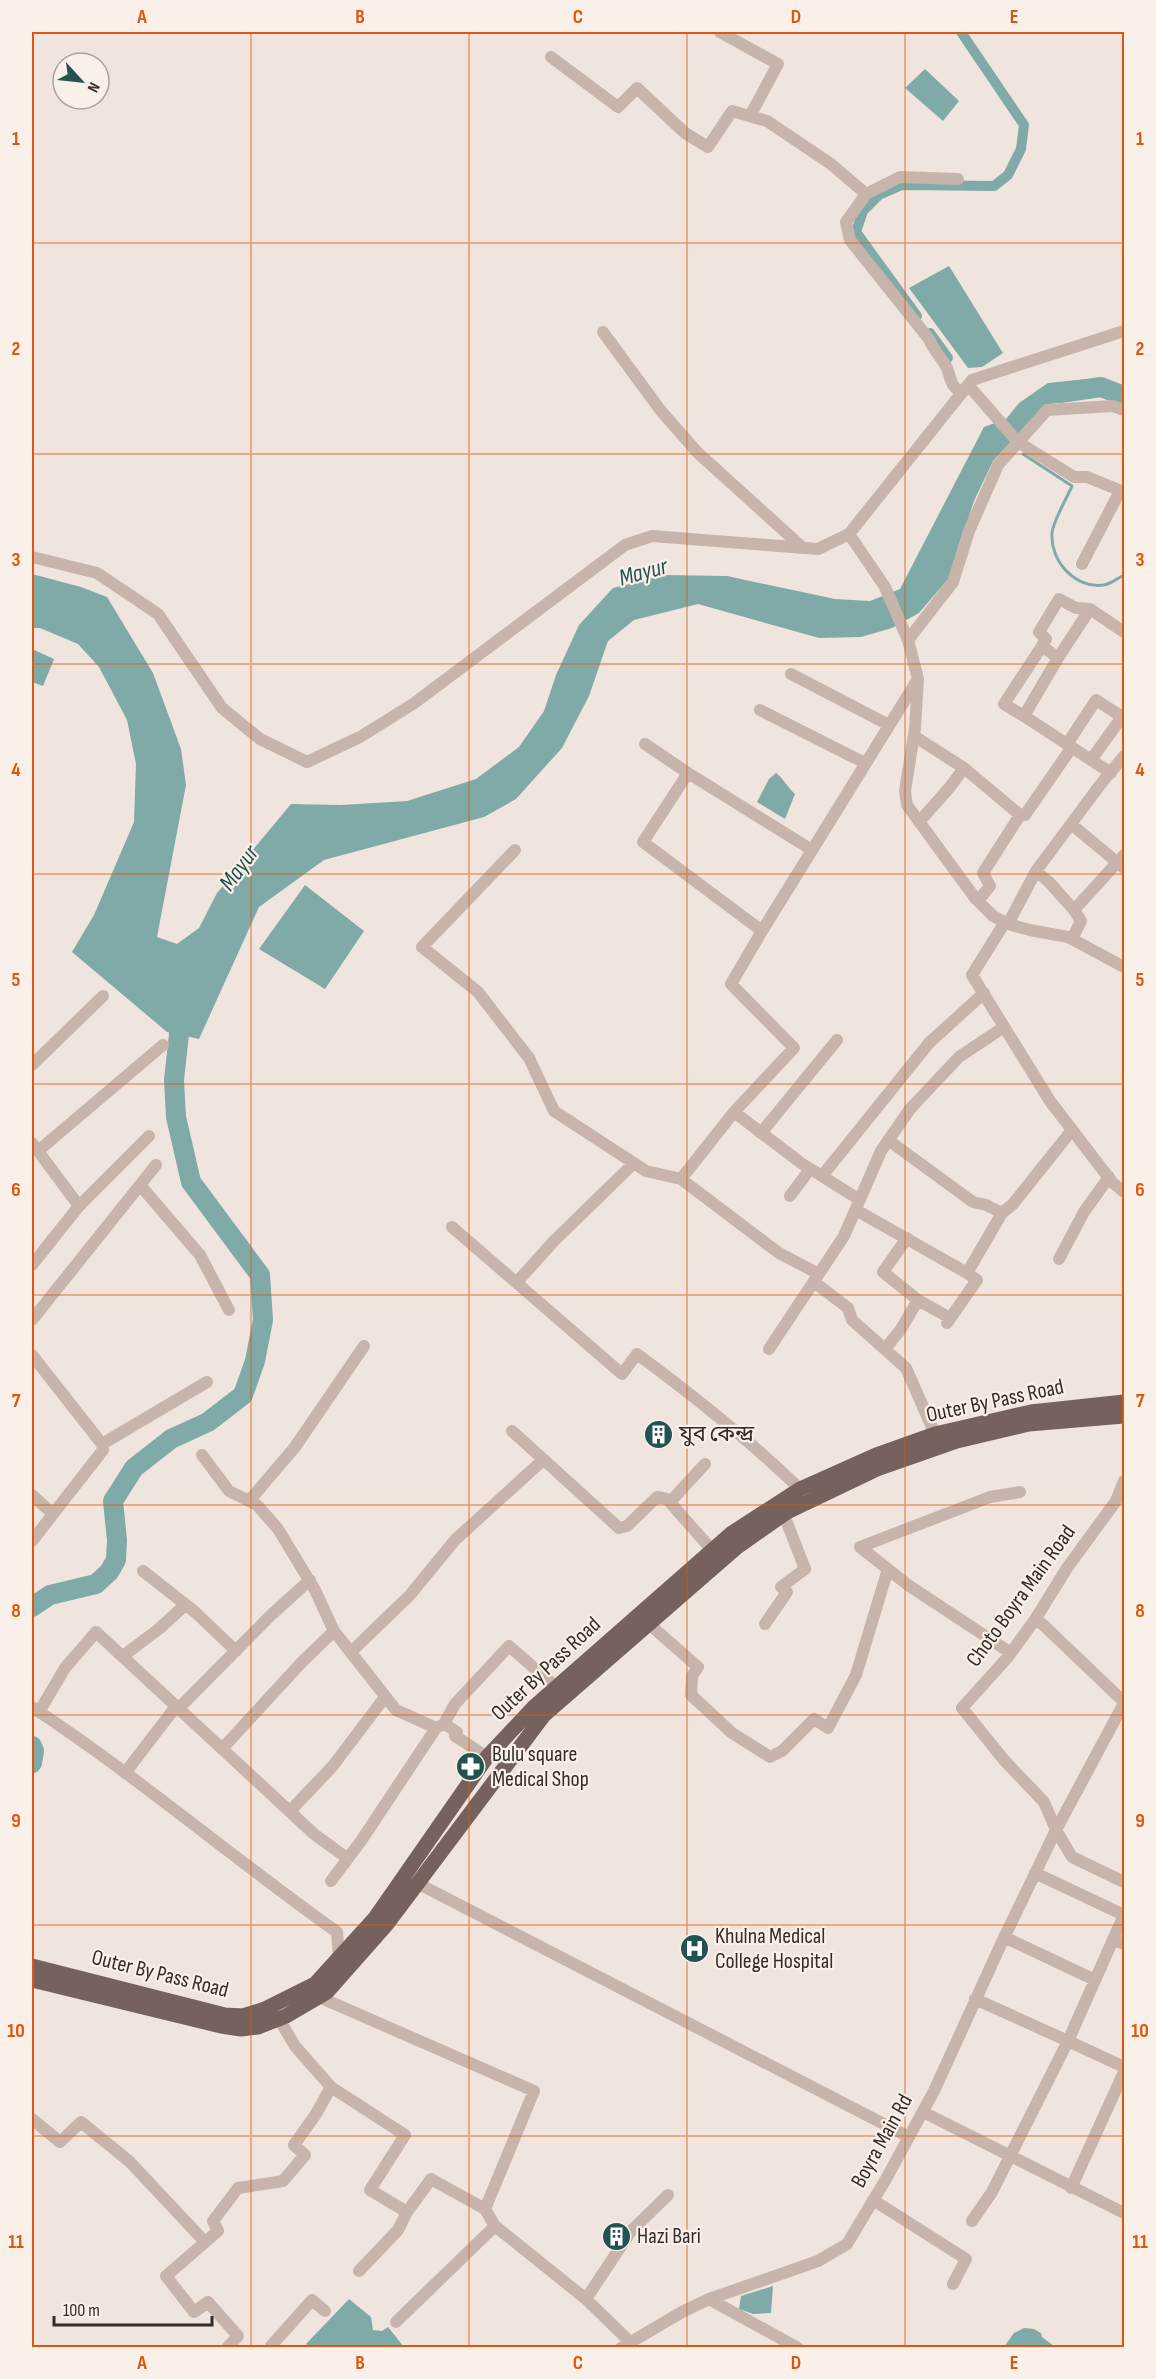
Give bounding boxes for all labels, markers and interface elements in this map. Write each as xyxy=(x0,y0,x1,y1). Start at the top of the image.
text: A xyxy=(136,5,147,29)
text: B xyxy=(355,5,365,29)
text: C xyxy=(573,5,583,29)
text: D xyxy=(791,5,801,29)
text: E xyxy=(1010,5,1018,29)
north arrow xyxy=(51,51,111,111)
text: N xyxy=(83,79,103,95)
text: 1 xyxy=(12,127,20,151)
text: 1 xyxy=(1136,127,1144,151)
text: 2 xyxy=(12,337,20,361)
text: 2 xyxy=(1136,337,1144,361)
text: 3 xyxy=(12,548,21,572)
text: 3 xyxy=(1136,548,1145,572)
water label: Mayur xyxy=(615,551,672,592)
text: 4 xyxy=(11,758,21,782)
text: 4 xyxy=(1135,758,1145,782)
water label: Mayur xyxy=(213,839,266,896)
text: 5 xyxy=(12,968,21,992)
text: 5 xyxy=(1136,968,1145,992)
text: 6 xyxy=(11,1178,21,1202)
text: 6 xyxy=(1135,1178,1145,1202)
street label: Outer By Pass Road xyxy=(924,1373,1066,1429)
text: 7 xyxy=(12,1389,21,1413)
text: 7 xyxy=(1136,1389,1145,1413)
building icon: যুব কেন্দ্র xyxy=(642,1418,674,1450)
place label: যুব কেন্দ্র xyxy=(678,1421,755,1448)
street label: Choto Boyra Main Road xyxy=(960,1520,1082,1672)
text: 8 xyxy=(11,1599,21,1623)
text: 8 xyxy=(1135,1599,1145,1623)
street label: Outer By Pass Road xyxy=(486,1611,606,1727)
place label: Bulu square Medical Shop xyxy=(492,1741,589,1793)
pharmacy icon: Bulu square Medical Shop xyxy=(455,1751,487,1783)
text: 9 xyxy=(11,1809,21,1833)
text: 9 xyxy=(1135,1809,1145,1833)
place label: Khulna Medical College Hospital xyxy=(715,1923,833,1975)
hospital icon: Khulna Medical College Hospital xyxy=(678,1933,710,1965)
street label: Outer By Pass Road xyxy=(89,1944,231,2004)
text: 10 xyxy=(7,2019,25,2043)
text: 10 xyxy=(1131,2019,1149,2043)
street label: Boyra Main Rd xyxy=(845,2090,919,2192)
building icon: Hazi Bari xyxy=(600,2220,632,2252)
place label: Hazi Bari xyxy=(637,2223,701,2250)
text: 11 xyxy=(8,2230,24,2254)
text: 11 xyxy=(1132,2230,1148,2254)
scale bar xyxy=(54,2289,212,2327)
text: 100 m xyxy=(63,2300,100,2321)
text: A xyxy=(136,2351,147,2375)
text: B xyxy=(355,2351,365,2375)
text: C xyxy=(573,2351,583,2375)
text: D xyxy=(791,2351,801,2375)
text: E xyxy=(1010,2351,1018,2375)

